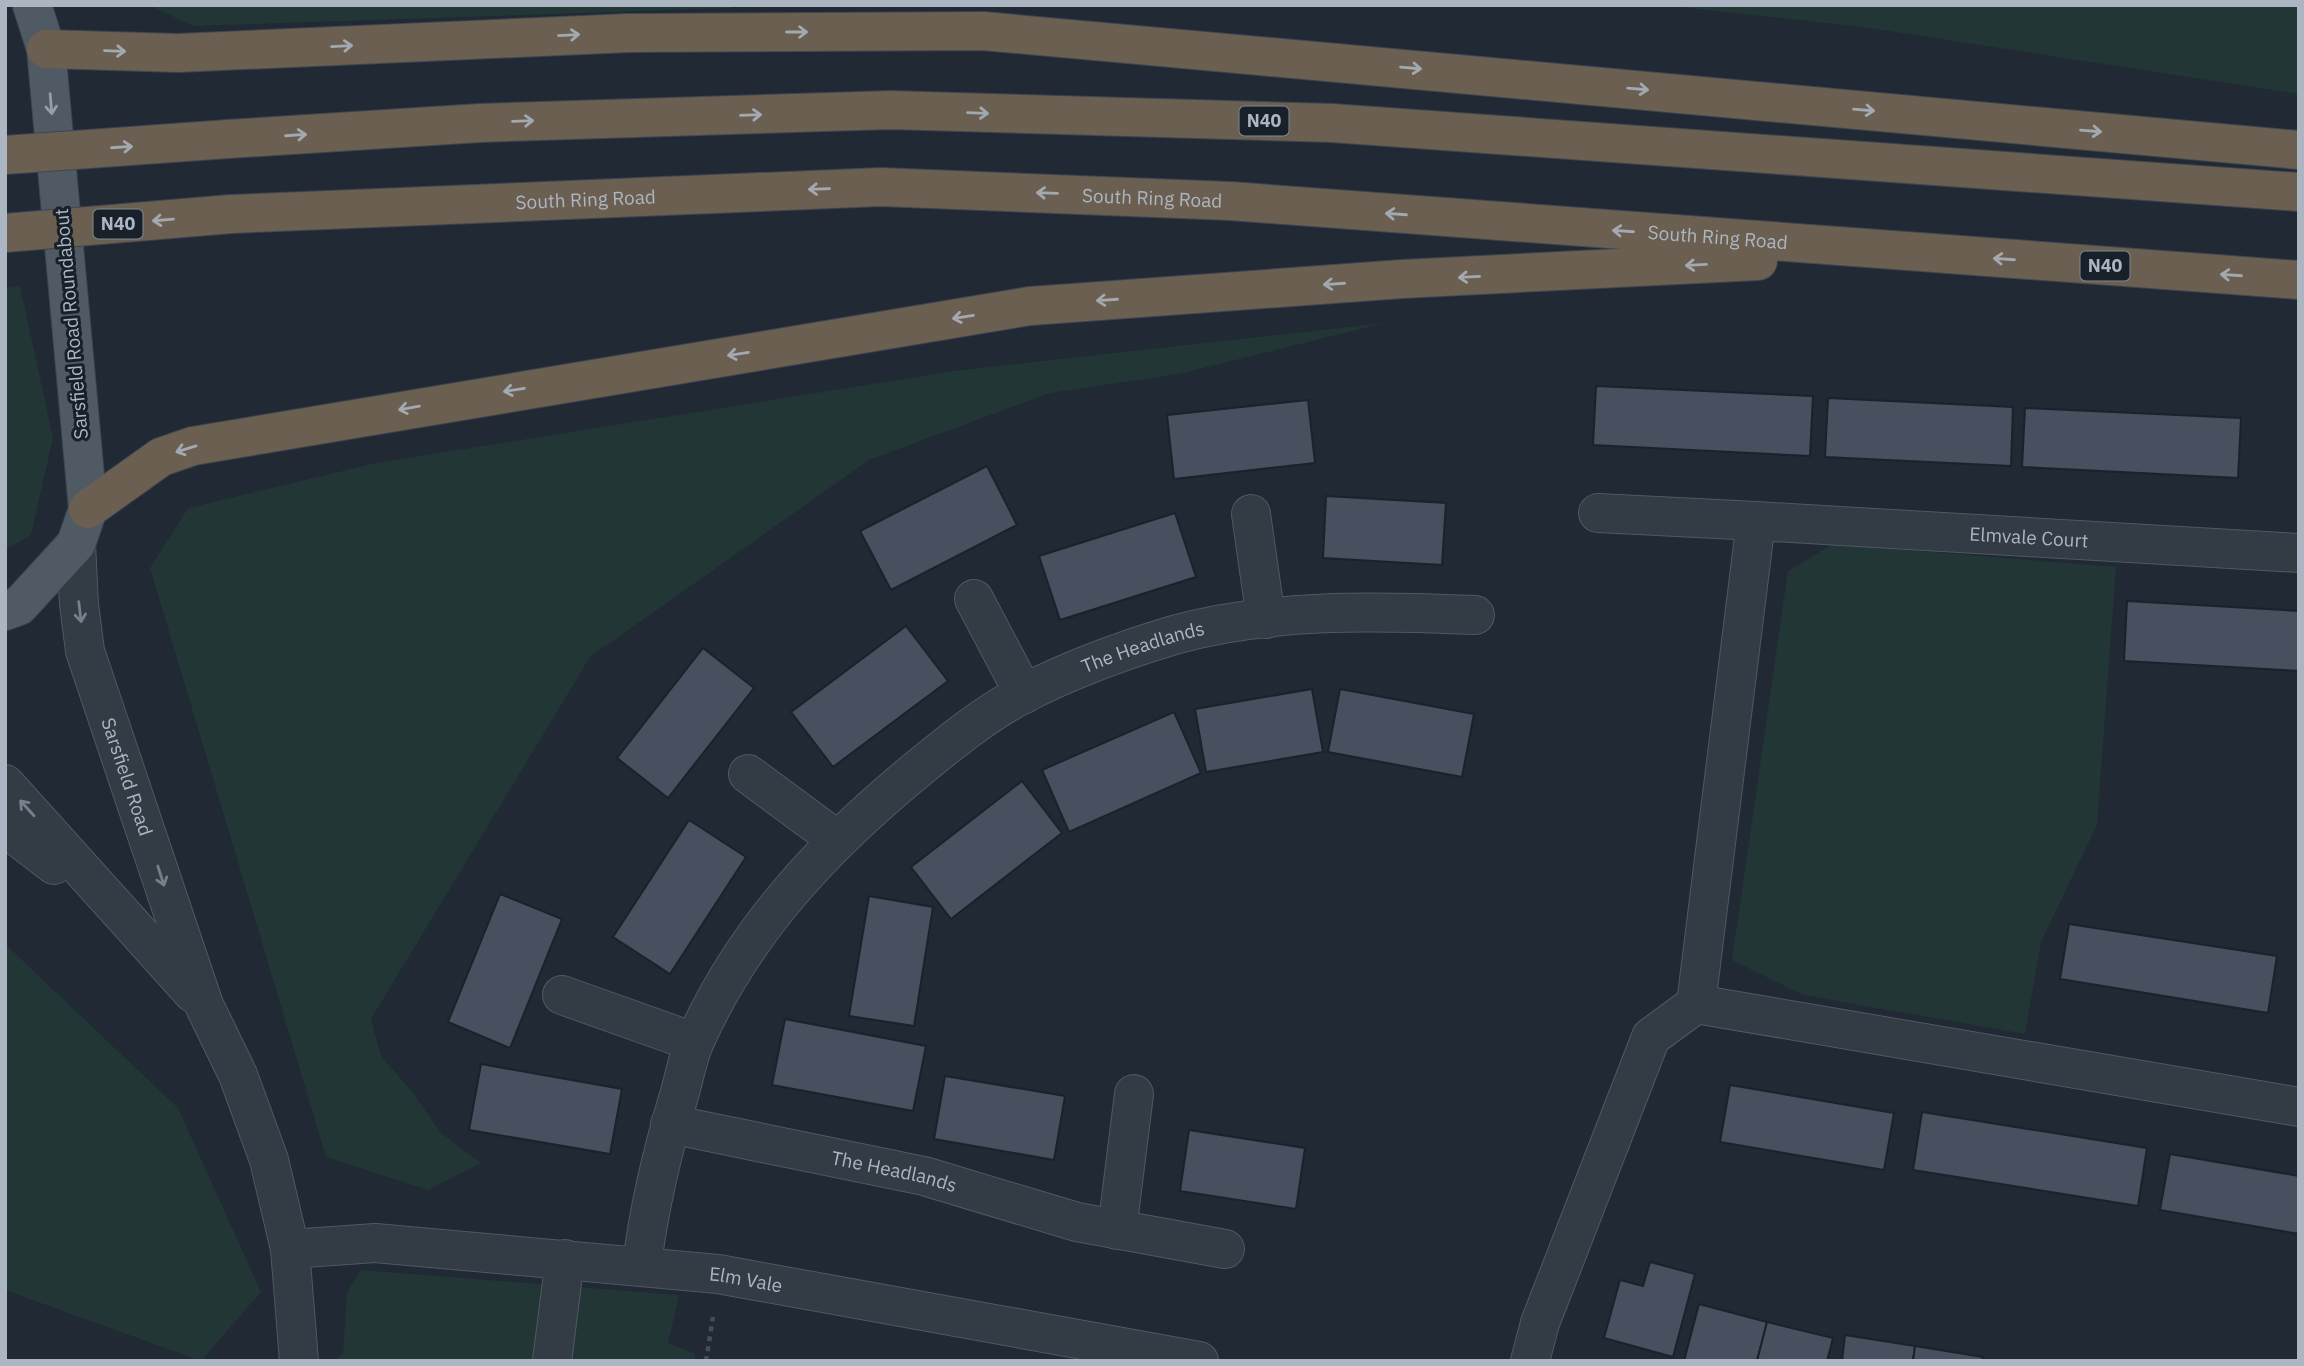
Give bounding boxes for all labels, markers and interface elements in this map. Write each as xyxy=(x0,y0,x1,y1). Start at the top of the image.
one-way arrow xyxy=(785,25,808,39)
one-way arrow xyxy=(557,29,580,42)
one-way arrow xyxy=(330,39,353,52)
one-way arrow xyxy=(103,45,126,58)
one-way arrow xyxy=(1400,62,1422,75)
one-way arrow xyxy=(1626,83,1649,96)
one-way arrow xyxy=(45,92,58,115)
one-way arrow xyxy=(1853,104,1875,117)
one-way arrow xyxy=(966,106,989,120)
road number: N40 xyxy=(1240,106,1288,136)
one-way arrow xyxy=(739,108,762,121)
one-way arrow xyxy=(511,115,534,128)
one-way arrow xyxy=(2079,125,2102,138)
one-way arrow xyxy=(284,128,307,141)
one-way arrow xyxy=(110,140,133,153)
one-way arrow xyxy=(808,183,831,196)
street label: South Ring Road xyxy=(1082,183,1223,213)
street label: South Ring Road xyxy=(515,184,656,214)
one-way arrow xyxy=(1035,187,1058,200)
one-way arrow xyxy=(1385,207,1408,220)
street label: Sarsfield Road Roundabout xyxy=(49,208,93,440)
road number: N40 xyxy=(94,210,142,238)
one-way arrow xyxy=(152,214,175,227)
street label: South Ring Road xyxy=(1647,220,1789,254)
one-way arrow xyxy=(1612,224,1635,237)
one-way arrow xyxy=(1993,252,2016,265)
road number: N40 xyxy=(2080,252,2130,280)
one-way arrow xyxy=(1685,258,1708,271)
one-way arrow xyxy=(2219,269,2242,282)
one-way arrow xyxy=(1457,270,1480,283)
one-way arrow xyxy=(1323,278,1346,291)
one-way arrow xyxy=(1096,294,1119,307)
one-way arrow xyxy=(952,311,975,324)
one-way arrow xyxy=(727,348,750,361)
one-way arrow xyxy=(503,384,526,397)
one-way arrow xyxy=(398,402,421,415)
one-way arrow xyxy=(175,444,197,456)
street label: Elmvale Court xyxy=(1969,522,2089,553)
one-way arrow xyxy=(74,600,87,623)
street label: The Headlands xyxy=(1078,616,1207,678)
street label: Sarsfield Road xyxy=(96,715,158,839)
one-way arrow xyxy=(19,800,35,818)
one-way arrow xyxy=(156,865,168,887)
street label: The Headlands xyxy=(829,1145,960,1197)
street label: Elm Vale xyxy=(708,1261,785,1297)

